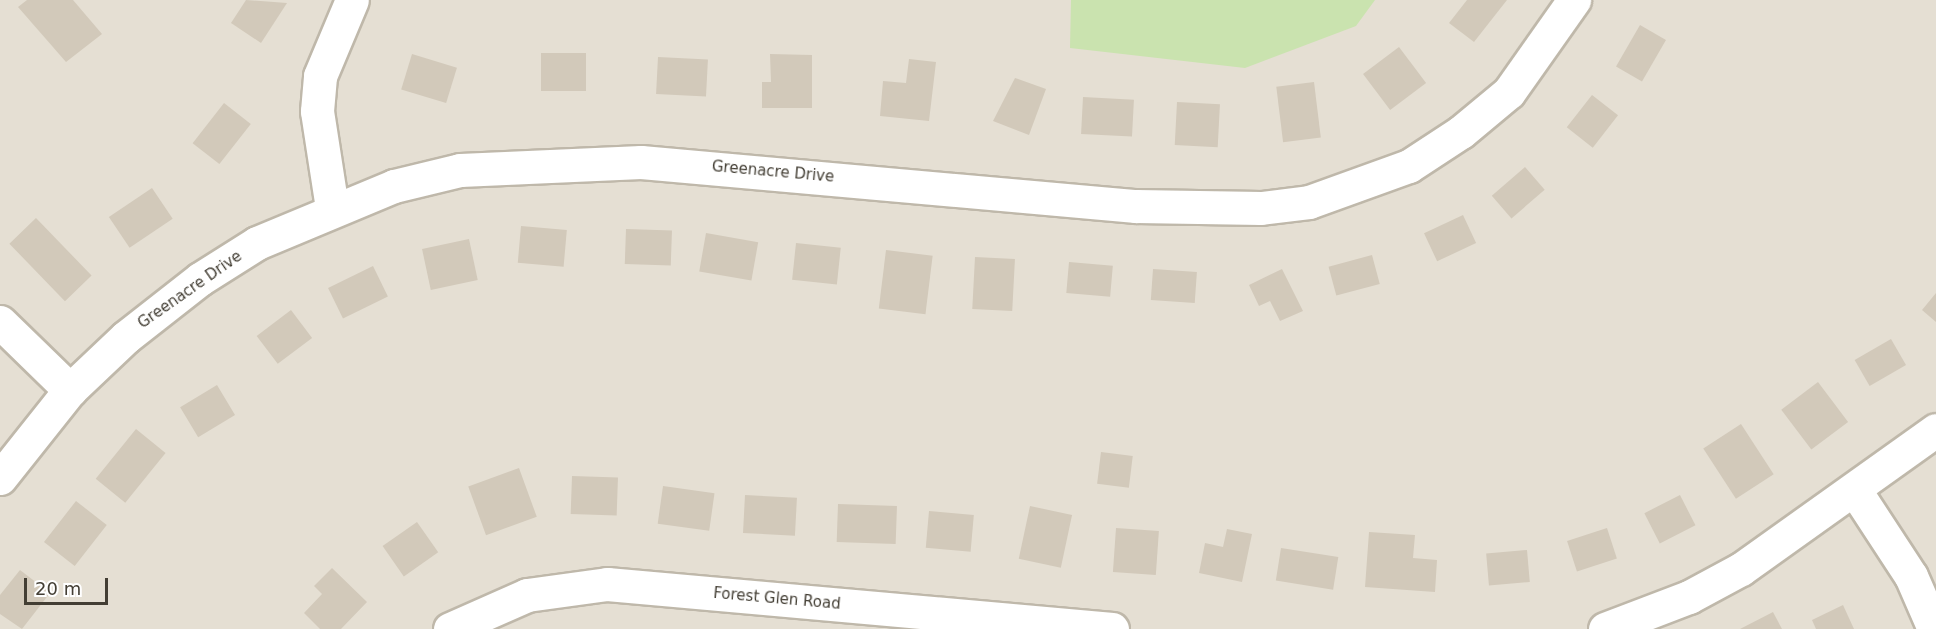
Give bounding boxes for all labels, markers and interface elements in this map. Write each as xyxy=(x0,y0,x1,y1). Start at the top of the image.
street label: Greenacre Drive xyxy=(711,158,835,186)
street label: Greenacre Drive xyxy=(135,247,245,333)
scale bar xyxy=(27,566,111,604)
text: 20 m xyxy=(35,578,81,599)
street label: Forest Glen Road xyxy=(713,584,841,614)

